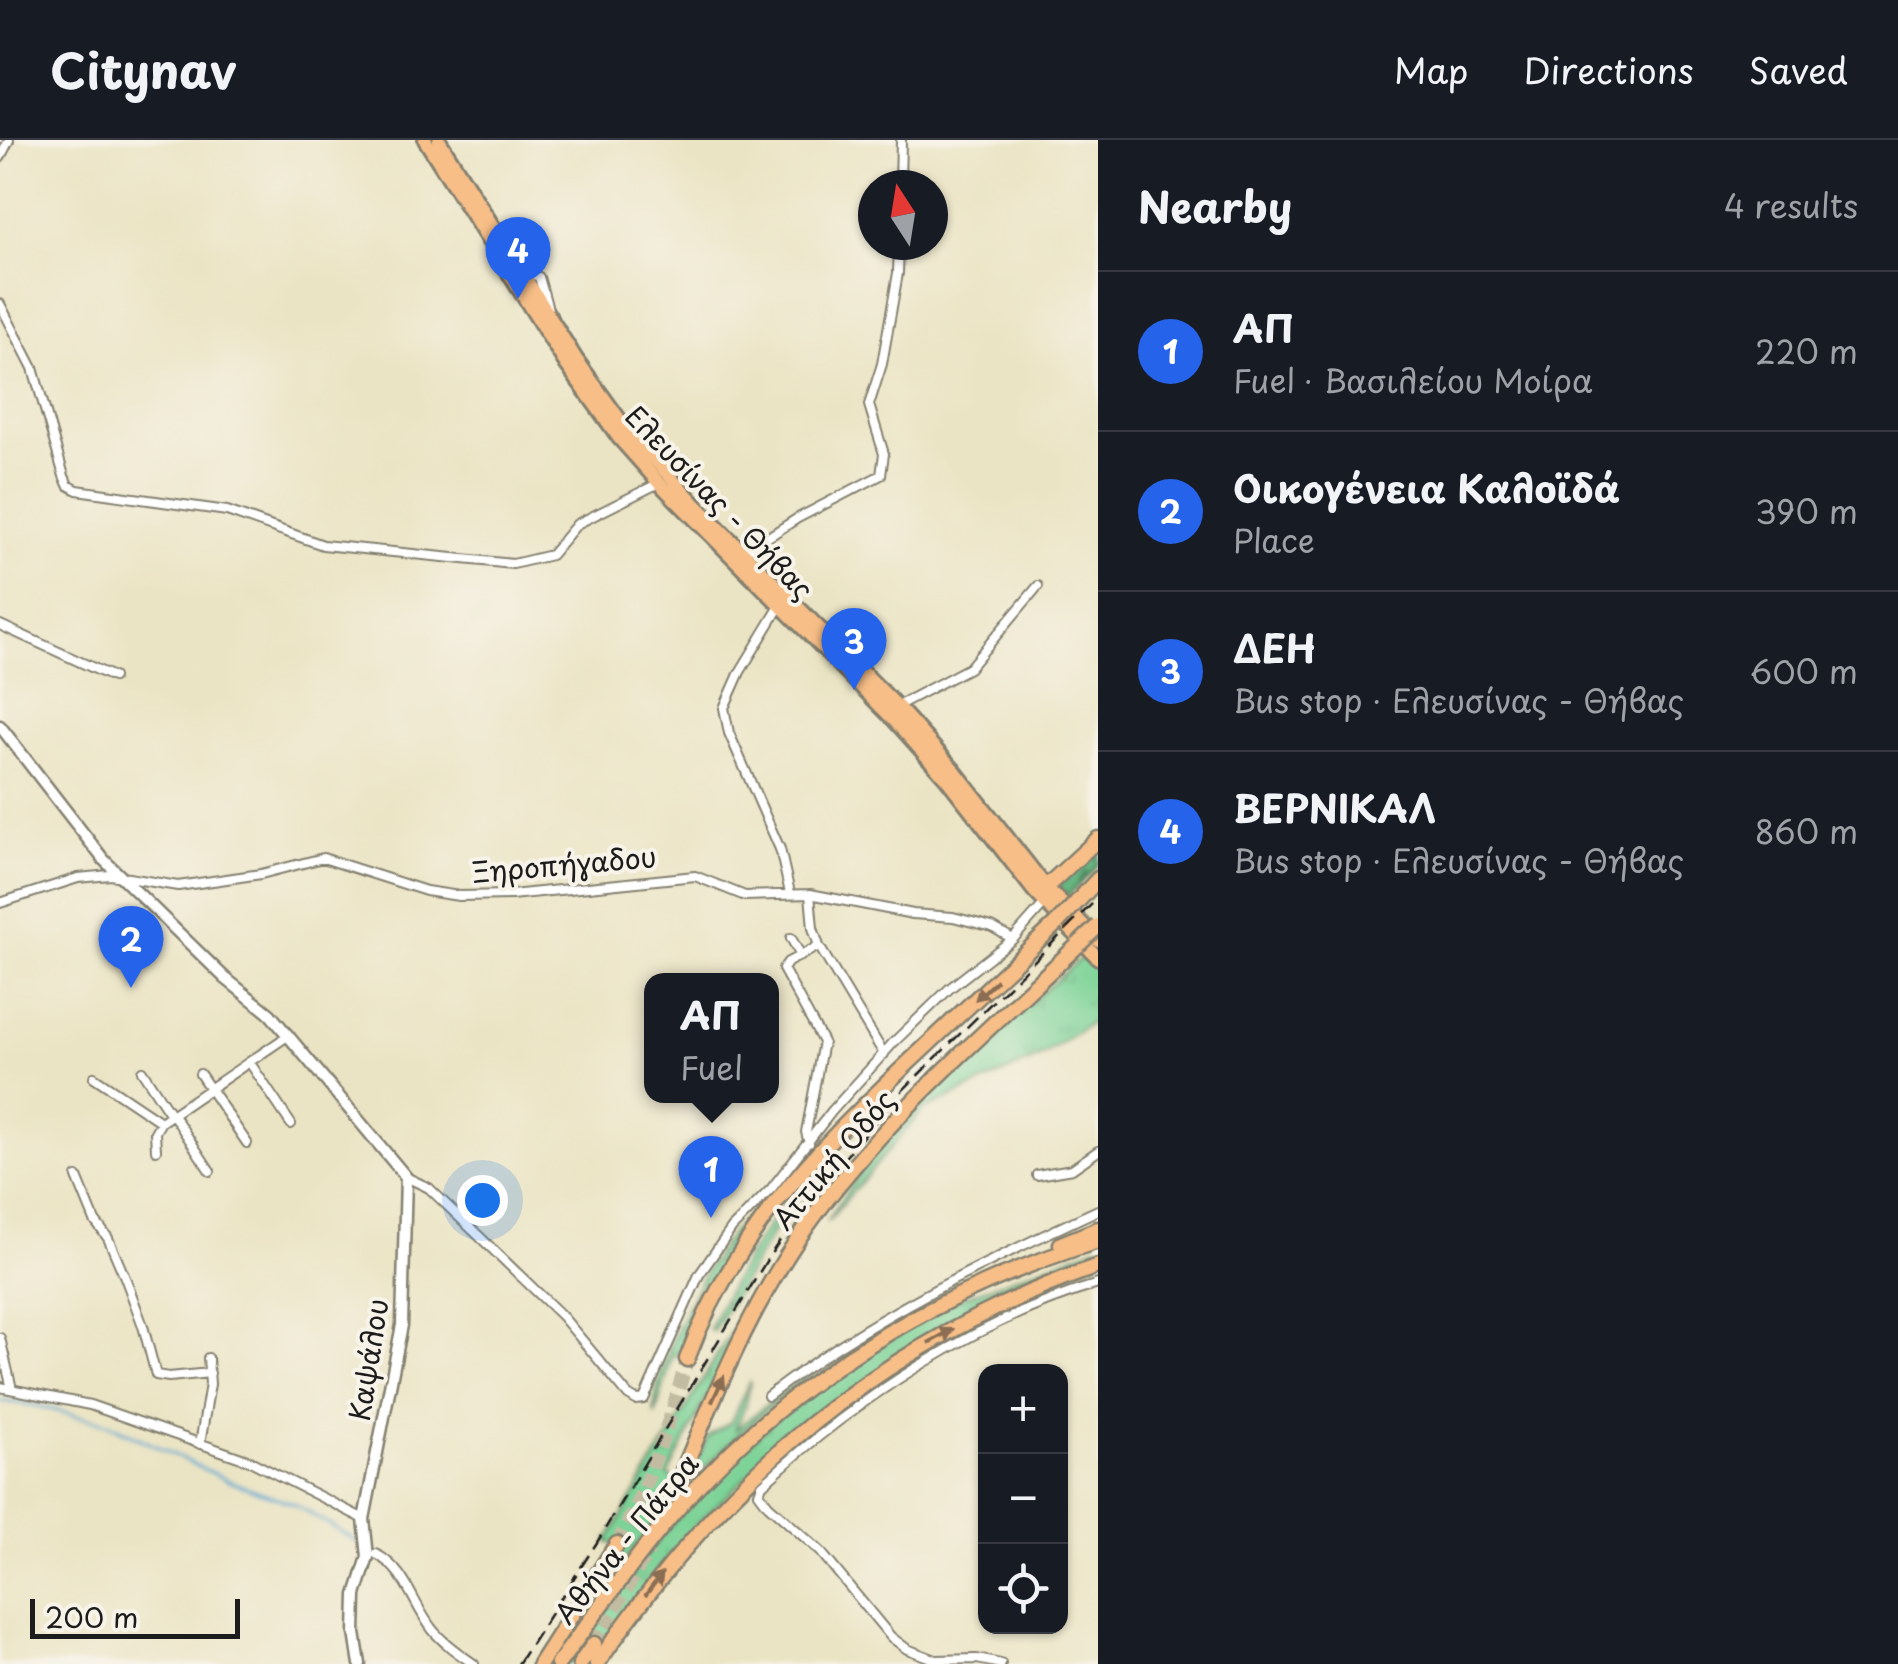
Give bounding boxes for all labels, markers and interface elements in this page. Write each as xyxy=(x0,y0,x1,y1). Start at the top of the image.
text: Citynav xyxy=(50,33,237,105)
text: Map xyxy=(1394,43,1468,96)
text: Directions xyxy=(1523,43,1694,96)
text: Saved xyxy=(1749,43,1848,96)
north arrow xyxy=(858,170,948,260)
text: Nearby xyxy=(1138,174,1292,237)
text: 4 results xyxy=(1724,181,1858,229)
pin: 4 xyxy=(486,216,550,299)
text: ΑΠ xyxy=(1233,299,1294,356)
text: 1 xyxy=(1163,327,1178,375)
text: 220 m xyxy=(1755,327,1858,375)
text: Fuel · Βασιλείου Μοίρα xyxy=(1233,356,1593,404)
street label: Ελευσίνας - Θήβας xyxy=(616,395,824,609)
text: Οικογένεια Καλοϊδά xyxy=(1233,459,1620,516)
text: 2 xyxy=(1159,487,1182,535)
text: 390 m xyxy=(1755,487,1858,535)
text: Place xyxy=(1233,516,1315,564)
pin: 3 xyxy=(822,608,886,690)
text: ΔΕΗ xyxy=(1233,619,1317,676)
text: 3 xyxy=(1160,647,1181,695)
text: 600 m xyxy=(1750,647,1858,695)
text: Bus stop · Ελευσίνας - Θήβας xyxy=(1233,676,1684,724)
text: ΒΕΡΝΙΚΑΛ xyxy=(1233,779,1436,836)
text: 4 xyxy=(1160,807,1181,855)
text: 860 m xyxy=(1755,807,1858,855)
street label: Ξηροπήγαδου xyxy=(470,834,658,893)
text: Bus stop · Ελευσίνας - Θήβας xyxy=(1233,836,1684,884)
pin: 2 xyxy=(98,906,164,988)
popup xyxy=(644,973,779,1103)
one-way arrow xyxy=(974,978,998,1001)
text: ΑΠ xyxy=(680,986,741,1043)
text: Fuel xyxy=(680,1043,743,1091)
street label: Αττική Οδός xyxy=(761,1080,904,1239)
pin: 1 xyxy=(678,1136,744,1218)
your location xyxy=(457,1175,508,1226)
street label: Καψάλου xyxy=(337,1295,398,1424)
one-way arrow xyxy=(927,1327,955,1345)
map controls xyxy=(978,1364,1068,1634)
button: + xyxy=(978,1364,1068,1454)
one-way arrow xyxy=(710,1374,726,1404)
street label: Αθήνα - Πάτρα xyxy=(543,1443,708,1633)
button: − xyxy=(978,1454,1068,1544)
button: locate xyxy=(978,1544,1068,1634)
one-way arrow xyxy=(643,1571,663,1597)
scale bar xyxy=(30,1594,240,1638)
text: 200 m xyxy=(45,1595,138,1638)

